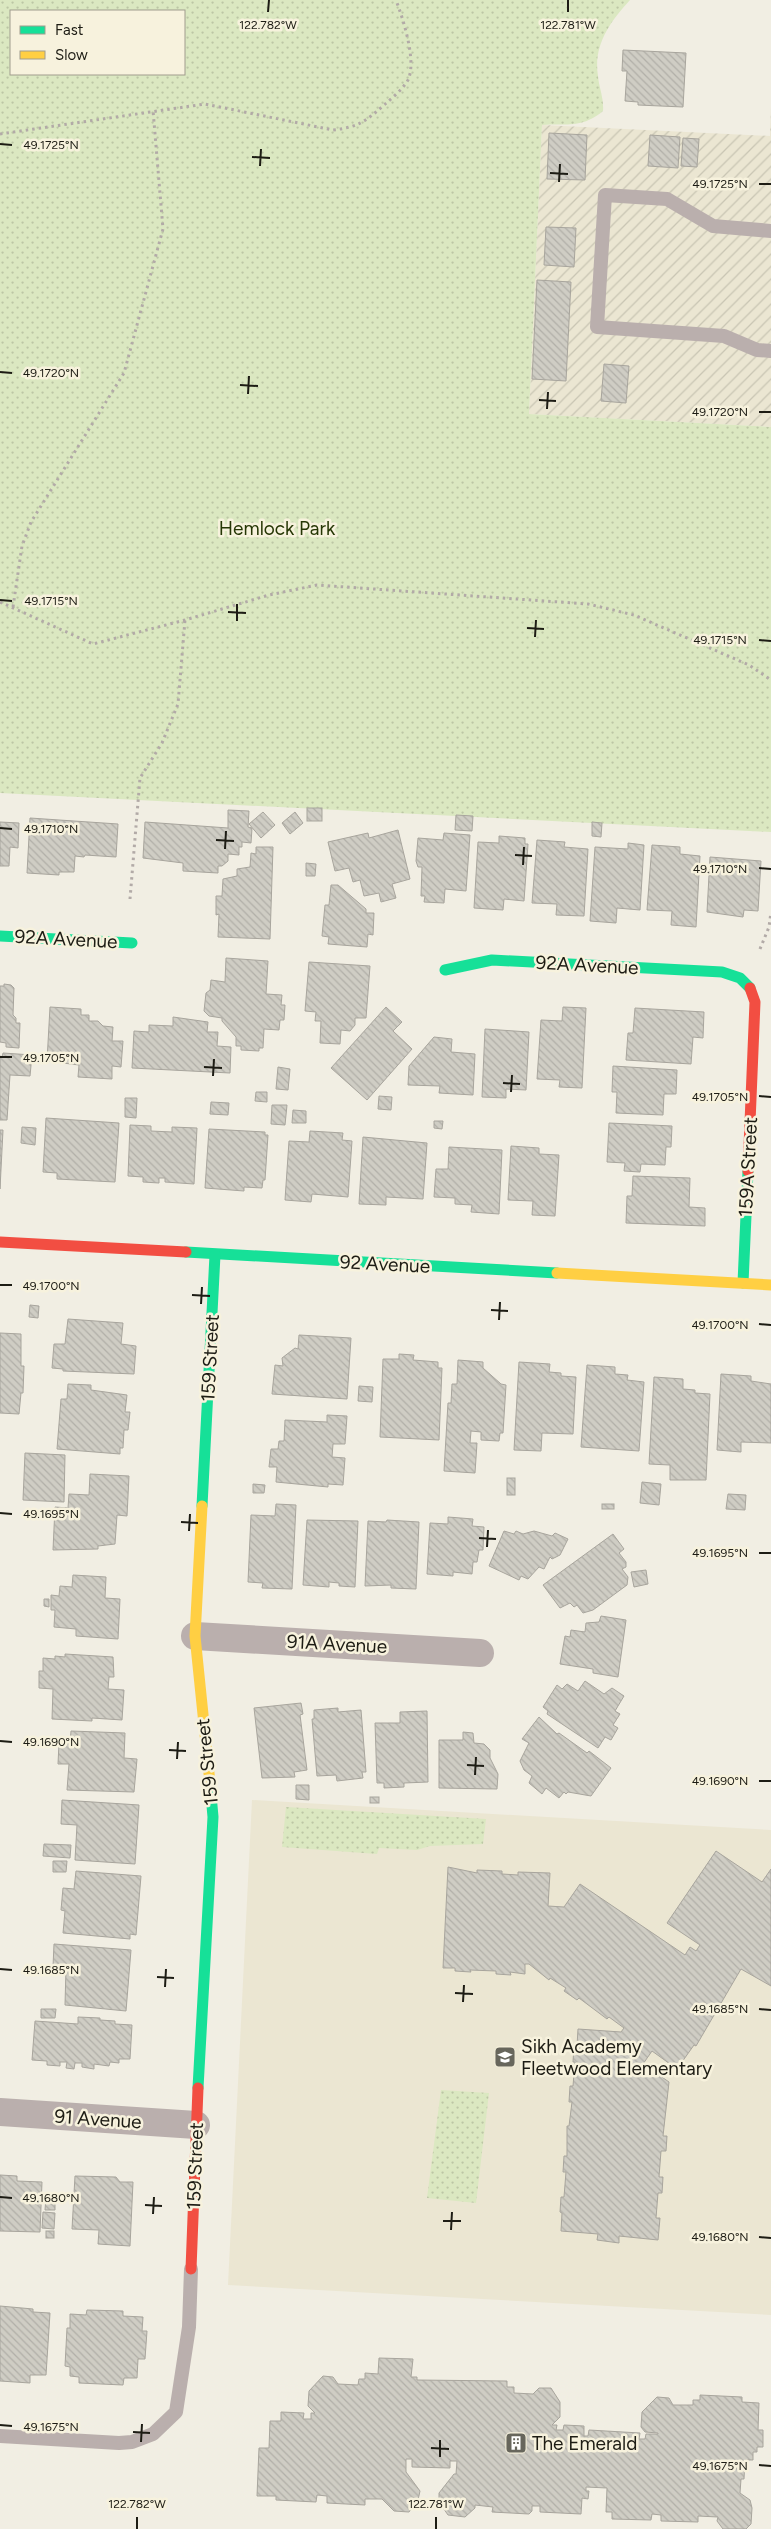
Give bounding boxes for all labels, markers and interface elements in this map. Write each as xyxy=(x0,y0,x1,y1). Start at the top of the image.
legend xyxy=(10,10,185,75)
text: 122.782°W xyxy=(239,18,297,32)
text: 122.781°W xyxy=(540,18,596,32)
text: Fast xyxy=(55,21,84,39)
text: Slow xyxy=(55,46,88,64)
text: 49.1725°N xyxy=(23,138,79,152)
text: 49.1725°N xyxy=(692,177,748,191)
text: 49.1720°N xyxy=(23,366,79,380)
text: 49.1720°N xyxy=(692,405,748,419)
park label: Hemlock Park xyxy=(219,517,336,540)
text: 49.1715°N xyxy=(24,594,78,608)
text: 49.1715°N xyxy=(693,633,747,647)
text: 49.1710°N xyxy=(24,822,78,836)
text: 49.1710°N xyxy=(693,862,747,876)
street label: 92A Avenue xyxy=(14,925,118,953)
street label: 92A Avenue xyxy=(535,951,639,979)
text: 49.1705°N xyxy=(23,1051,79,1065)
text: 49.1705°N xyxy=(692,1090,748,1104)
street label: 159A Street xyxy=(734,1116,762,1218)
street label: 92 Avenue xyxy=(339,1250,431,1278)
text: 49.1700°N xyxy=(22,1279,80,1293)
street label: 159 Street xyxy=(196,1314,224,1402)
text: 49.1700°N xyxy=(691,1318,749,1332)
text: 49.1695°N xyxy=(23,1507,79,1521)
text: 49.1695°N xyxy=(692,1546,748,1560)
street label: 91A Avenue xyxy=(286,1630,388,1658)
street label: 159 Street xyxy=(191,1717,223,1807)
text: 49.1690°N xyxy=(23,1735,79,1749)
text: 49.1690°N xyxy=(692,1774,748,1788)
text: 49.1685°N xyxy=(23,1963,79,1977)
text: 49.1685°N xyxy=(692,2002,748,2016)
place label: Sikh Academy Fleetwood Elementary xyxy=(521,2035,712,2080)
school or university icon: Sikh Academy Fleetwood Elementary xyxy=(493,2045,517,2069)
street label: 91 Avenue xyxy=(54,2104,142,2134)
street label: 159 Street xyxy=(182,2122,208,2210)
text: 49.1680°N xyxy=(22,2191,80,2205)
text: 49.1680°N xyxy=(691,2230,749,2244)
text: 49.1675°N xyxy=(23,2420,79,2434)
building icon: The Emerald xyxy=(504,2431,528,2455)
place label: The Emerald xyxy=(532,2432,637,2455)
text: 49.1675°N xyxy=(692,2459,748,2473)
text: 122.782°W xyxy=(108,2497,166,2511)
text: 122.781°W xyxy=(408,2497,464,2511)

